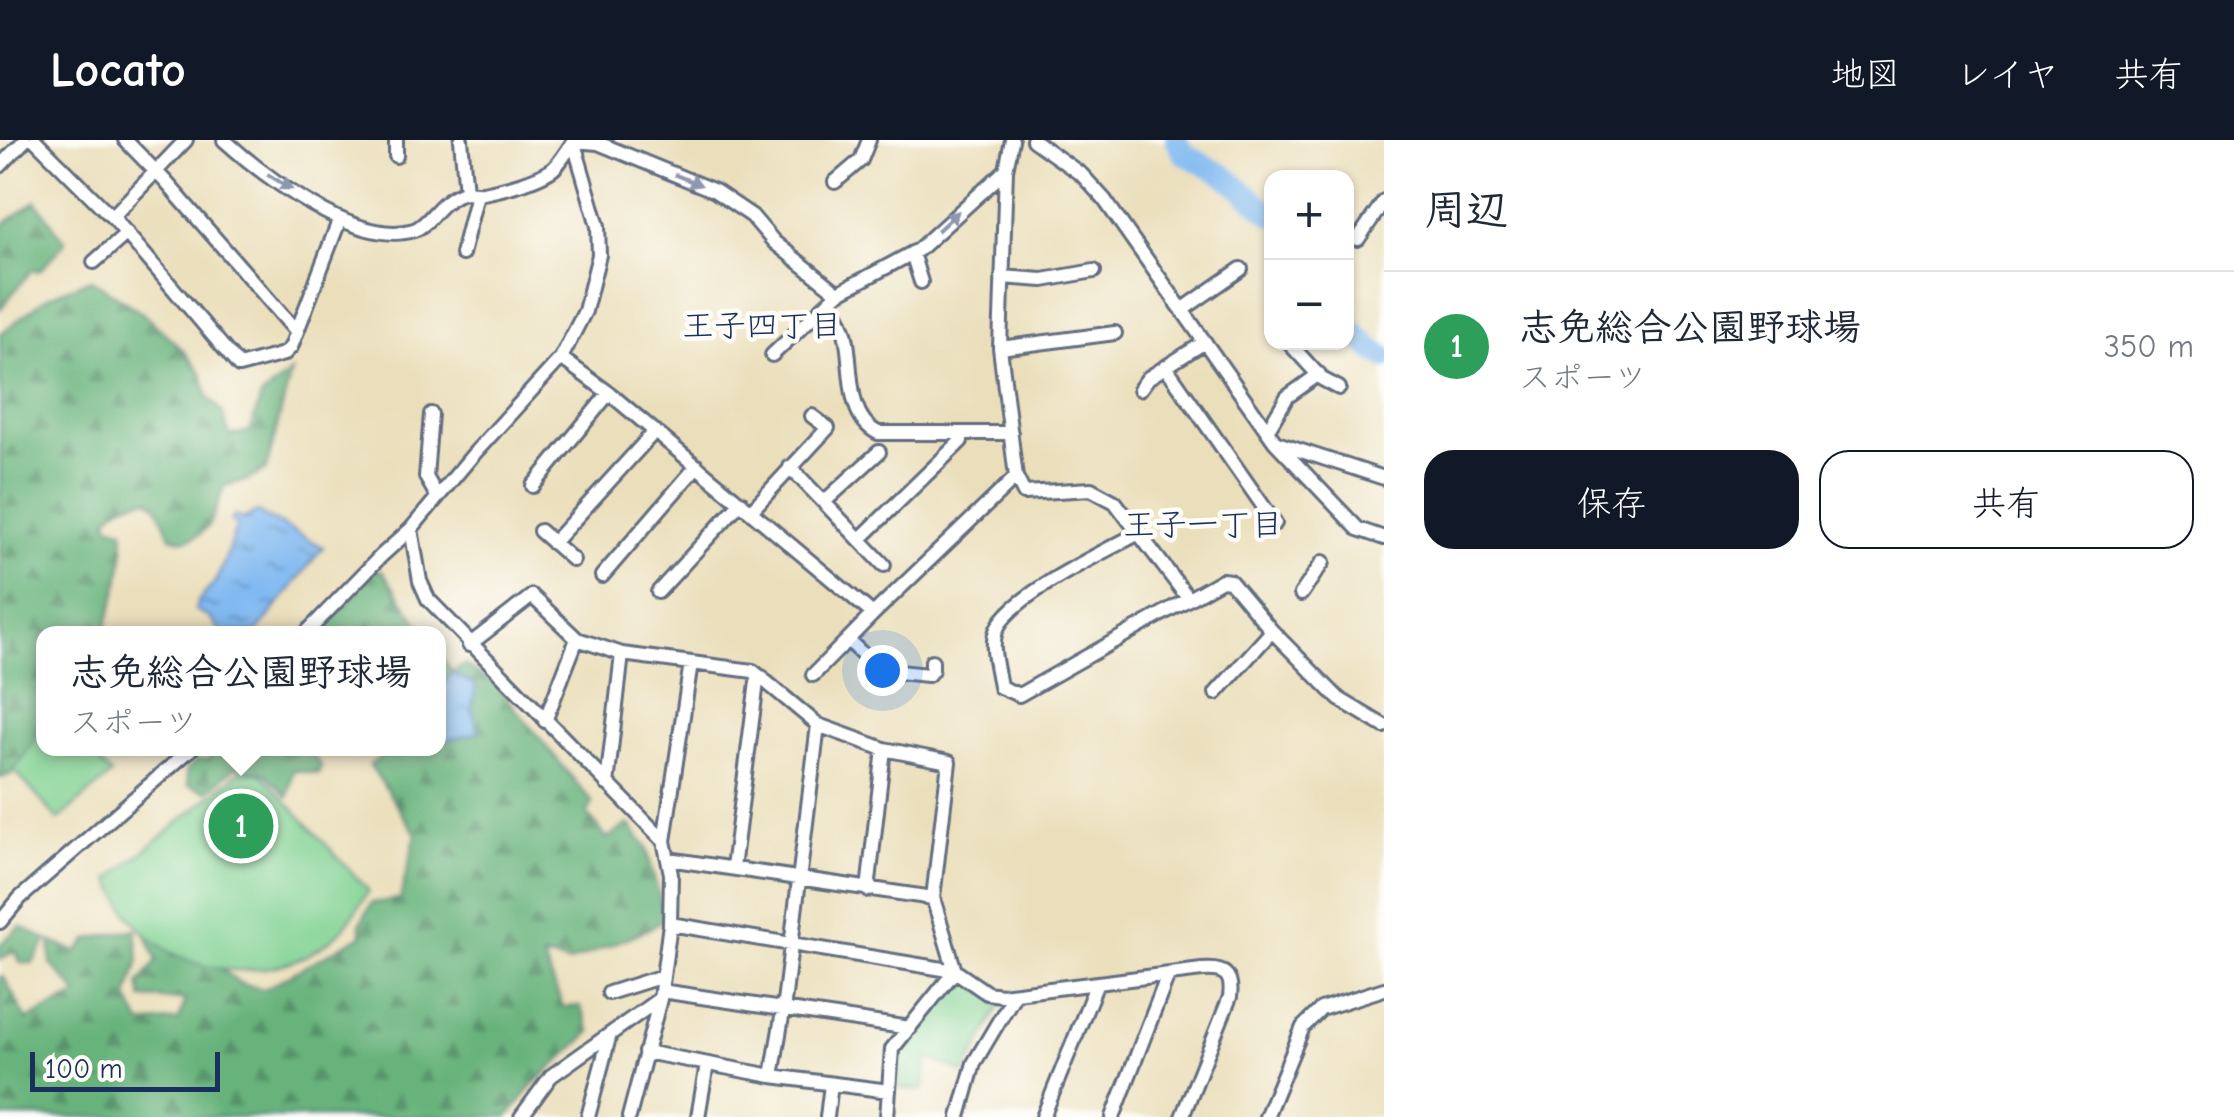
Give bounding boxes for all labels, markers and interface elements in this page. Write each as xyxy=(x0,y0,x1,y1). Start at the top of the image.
text: Locato xyxy=(50,43,186,98)
text: 地図 xyxy=(1830,54,1900,95)
text: レイヤ xyxy=(1955,54,2059,95)
text: 共有 xyxy=(2114,54,2184,95)
map controls xyxy=(1264,170,1354,350)
button: + xyxy=(1264,170,1354,260)
one-way arrow xyxy=(673,172,703,188)
one-way arrow xyxy=(266,173,294,190)
text: 周辺 xyxy=(1424,186,1508,235)
one-way arrow xyxy=(936,210,960,233)
button: − xyxy=(1264,260,1354,350)
text: 志免総合公園野球場 xyxy=(1519,306,1861,350)
district label: 王子四丁目 xyxy=(682,307,842,344)
text: 1 xyxy=(1450,328,1463,365)
text: 350 m xyxy=(2104,328,2194,365)
text: スポーツ xyxy=(1519,359,1646,396)
button: 保存 xyxy=(1424,450,1799,549)
button: 共有 xyxy=(1819,450,2194,549)
district label: 王子一丁目 xyxy=(1123,506,1283,543)
popup xyxy=(36,626,446,756)
your location xyxy=(857,645,908,696)
text: 志免総合公園野球場 xyxy=(70,651,412,695)
text: スポーツ xyxy=(70,704,197,741)
pin: 1 xyxy=(208,788,274,864)
scale bar xyxy=(30,1047,220,1092)
text: 100 m xyxy=(45,1053,123,1085)

